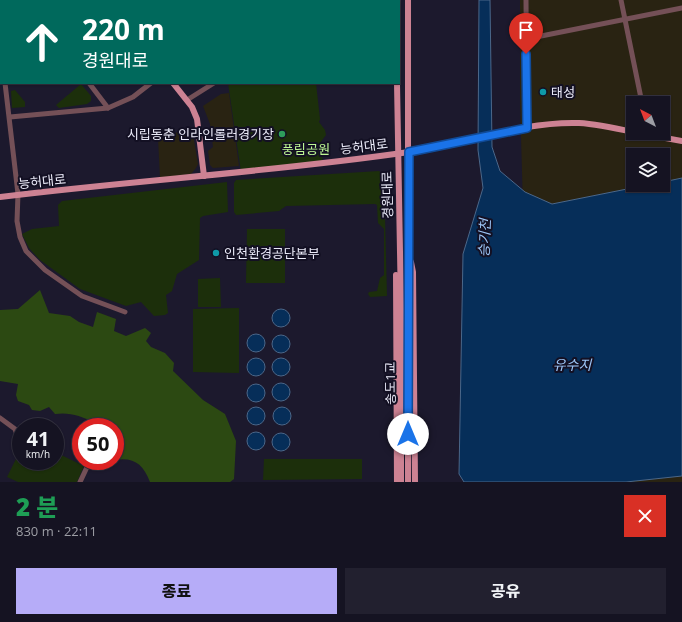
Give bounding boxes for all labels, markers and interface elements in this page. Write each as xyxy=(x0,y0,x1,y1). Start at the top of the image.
text: 220 m xyxy=(82,10,165,48)
pin xyxy=(509,13,543,54)
icon: ahead xyxy=(16,16,68,68)
icon: arrive xyxy=(515,19,537,41)
text: 경원대로 xyxy=(82,48,148,72)
place label: 태성 xyxy=(551,83,575,101)
marker: 태성 xyxy=(538,87,548,97)
north arrow xyxy=(626,96,670,140)
map controls xyxy=(626,96,670,192)
place label: 시립동춘 인라인롤러경기장 xyxy=(127,125,274,143)
marker: 시립동춘 인라인롤러경기장 xyxy=(277,129,287,139)
street label: 능허대로 xyxy=(339,134,389,158)
park label: 풍림공원 xyxy=(282,140,330,158)
button: layers xyxy=(626,148,670,192)
street label: 능허대로 xyxy=(17,170,67,192)
street label: 경원대로 xyxy=(378,171,396,219)
water label: 승기천 xyxy=(474,217,494,258)
place label: 인천환경공단본부 xyxy=(224,244,320,262)
marker: 인천환경공단본부 xyxy=(211,248,221,258)
water label: 유수지 xyxy=(553,355,592,374)
street label: 송도1교 xyxy=(381,361,399,405)
position arrow xyxy=(387,413,429,455)
speed limit sign: 50 xyxy=(72,418,124,470)
text: 41 xyxy=(27,425,49,452)
text: km/h xyxy=(26,447,50,461)
text: 2 분 xyxy=(16,490,58,523)
button: close xyxy=(624,495,666,537)
text: 830 m · 22:11 xyxy=(16,522,97,540)
button: 종료 xyxy=(16,568,337,614)
button: 공유 xyxy=(345,568,666,614)

